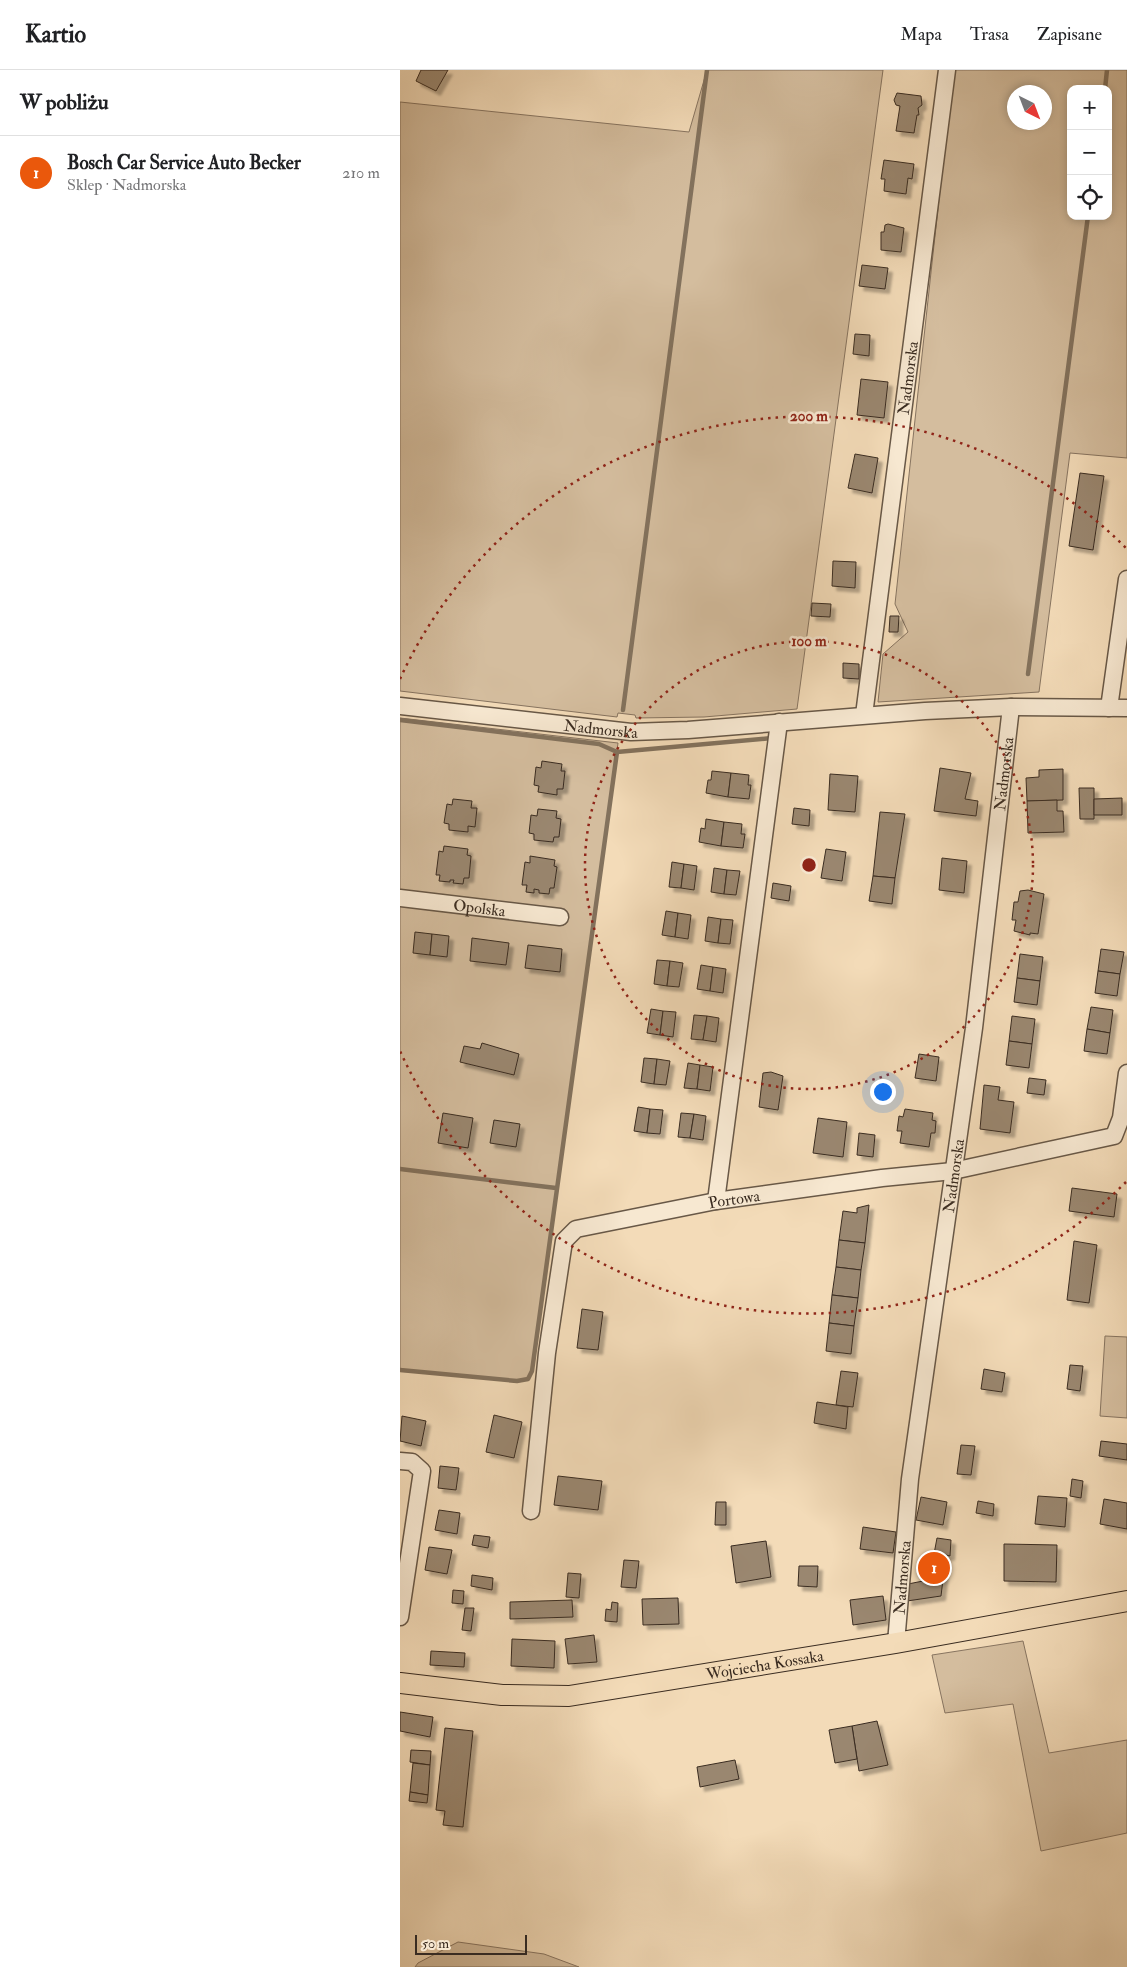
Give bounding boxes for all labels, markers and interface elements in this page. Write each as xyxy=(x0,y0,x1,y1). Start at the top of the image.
text: Kartio xyxy=(25,19,86,50)
text: Mapa xyxy=(901,23,942,46)
text: Trasa xyxy=(970,23,1009,46)
text: Zapisane xyxy=(1037,23,1102,46)
north arrow xyxy=(1007,85,1052,130)
map controls xyxy=(1067,85,1112,220)
button: + xyxy=(1067,85,1112,130)
text: W pobliżu xyxy=(20,89,109,116)
button: − xyxy=(1067,130,1112,175)
text: Bosch Car Service Auto Becker xyxy=(67,151,301,175)
text: 1 xyxy=(33,163,39,183)
text: 210 m xyxy=(342,163,380,183)
text: Sklep · Nadmorska xyxy=(67,175,186,195)
button: locate xyxy=(1067,175,1112,220)
street label: Nadmorska xyxy=(894,340,923,416)
text: 200 m xyxy=(790,407,828,426)
text: 100 m xyxy=(791,632,827,651)
street label: Nadmorska xyxy=(563,716,638,743)
street label: Nadmorska xyxy=(990,736,1019,812)
centre of rings xyxy=(800,856,818,874)
street label: Opolska xyxy=(452,895,507,921)
your location xyxy=(870,1079,896,1105)
street label: Nadmorska xyxy=(939,1137,969,1214)
street label: Portowa xyxy=(707,1186,762,1213)
street label: Nadmorska xyxy=(889,1539,916,1615)
pin: 1 xyxy=(918,1549,950,1587)
street label: Wojciecha Kossaka xyxy=(704,1646,825,1685)
scale bar xyxy=(415,1932,528,1955)
text: 50 m xyxy=(422,1935,449,1952)

